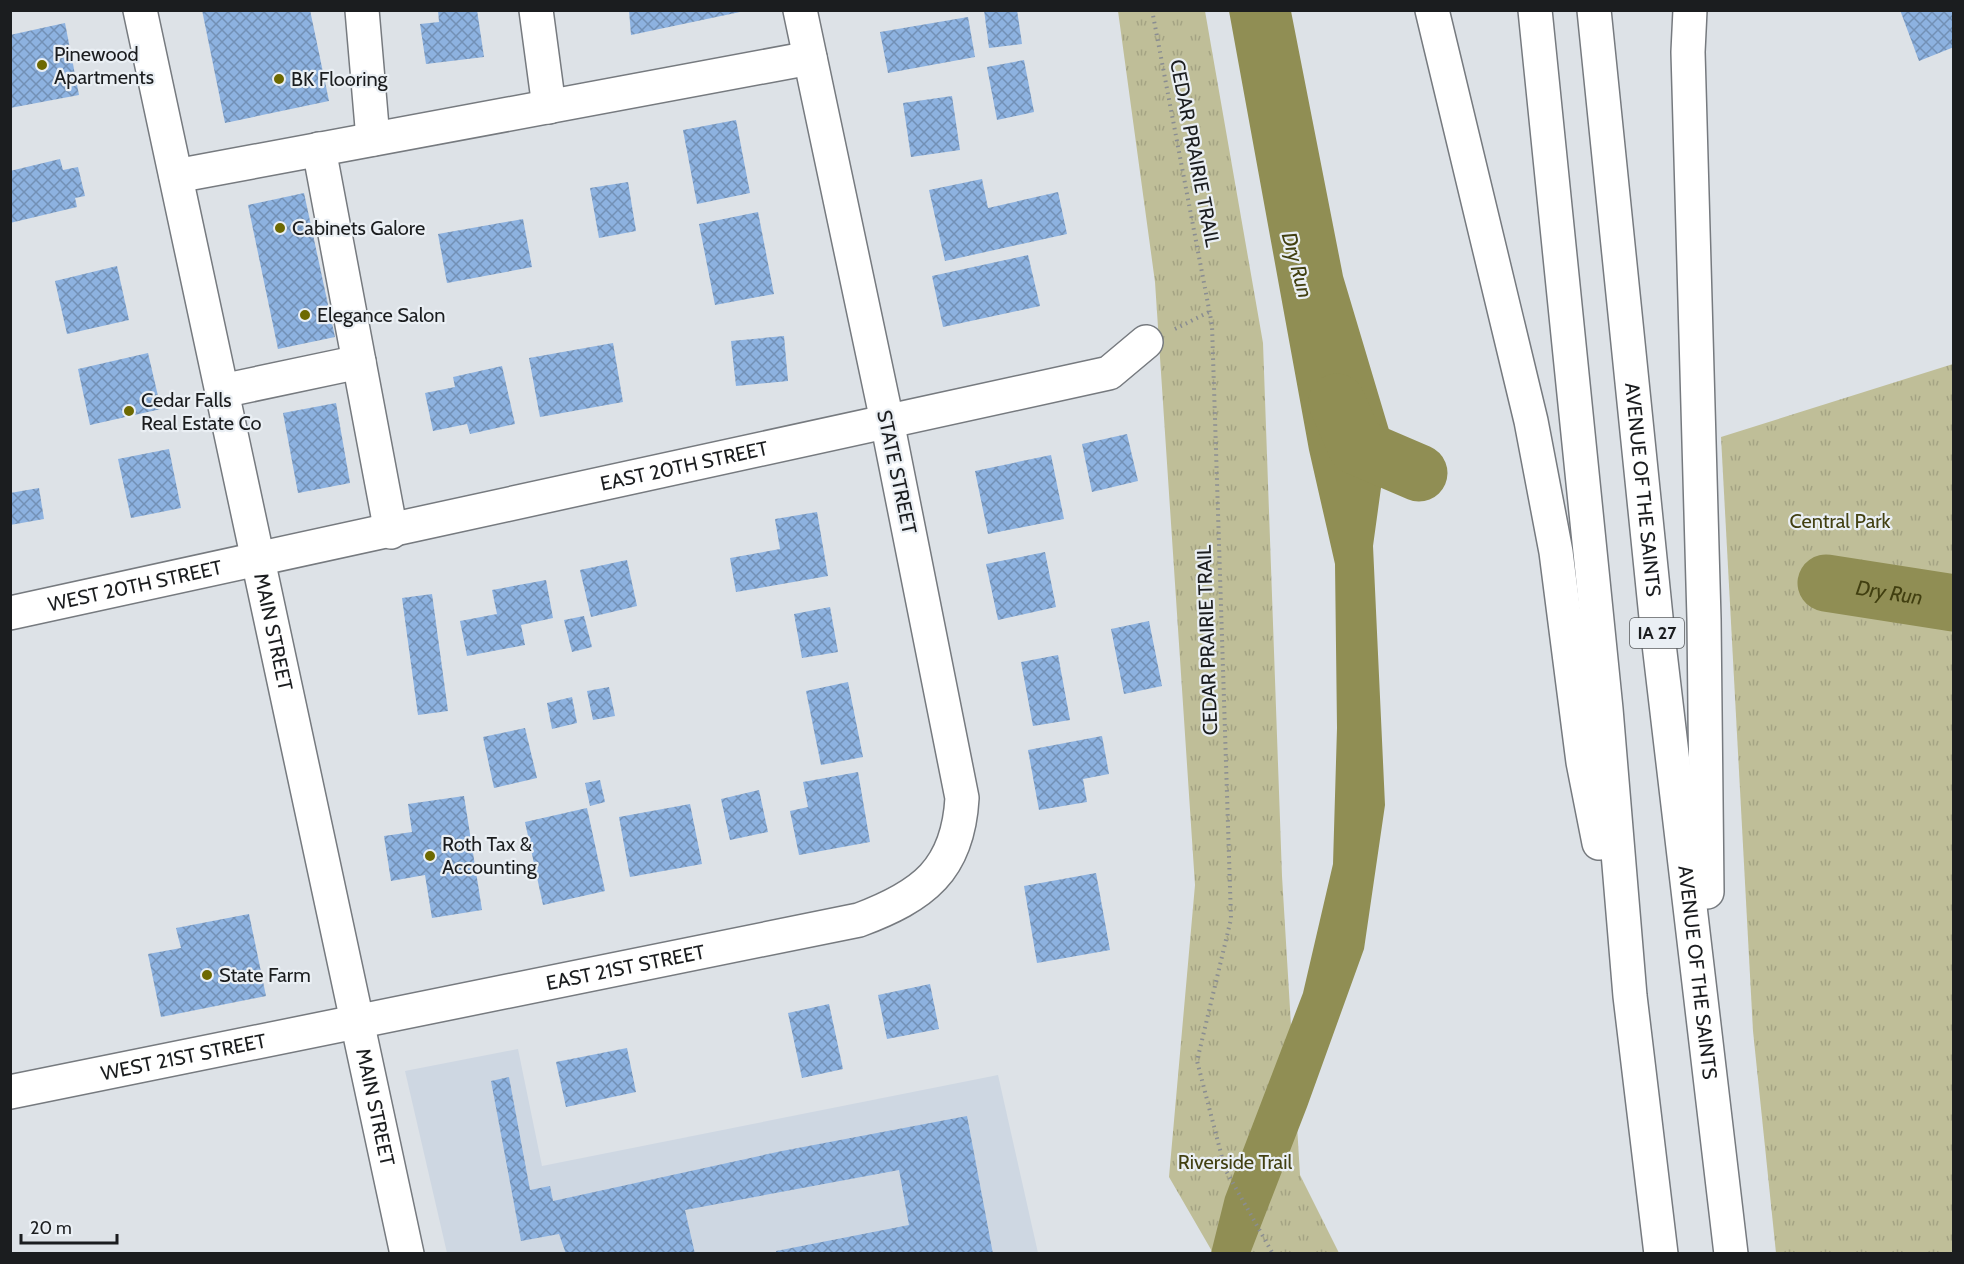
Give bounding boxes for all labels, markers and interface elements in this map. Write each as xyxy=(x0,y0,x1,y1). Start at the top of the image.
place label: Pinewood Apartments xyxy=(54,42,154,89)
street label: CEDAR PRAIRIE TRAIL xyxy=(1165,57,1225,249)
marker: Pinewood Apartments xyxy=(35,58,49,72)
place label: BK Flooring xyxy=(291,67,389,91)
marker: BK Flooring xyxy=(272,72,286,86)
place label: Cabinets Galore xyxy=(292,216,425,240)
marker: Cabinets Galore xyxy=(273,221,287,235)
water label: Dry Run xyxy=(1277,229,1318,301)
place label: Elegance Salon xyxy=(317,303,445,327)
marker: Elegance Salon xyxy=(298,308,312,322)
street label: AVENUE OF THE SAINTS xyxy=(1620,381,1666,598)
place label: Cedar Falls Real Estate Co xyxy=(141,388,262,435)
marker: Cedar Falls Real Estate Co xyxy=(122,404,136,418)
street label: STATE STREET xyxy=(872,408,922,536)
street label: EAST 20TH STREET xyxy=(598,436,770,496)
park label: Central Park xyxy=(1789,509,1891,533)
street label: CEDAR PRAIRIE TRAIL xyxy=(1192,544,1222,736)
street label: WEST 20TH STREET xyxy=(46,555,225,616)
street label: MAIN STREET xyxy=(249,571,298,693)
water label: Dry Run xyxy=(1854,575,1924,610)
road number: IA 27 xyxy=(1630,618,1684,648)
place label: Roth Tax & Accounting xyxy=(442,832,538,879)
marker: Roth Tax & Accounting xyxy=(423,849,437,863)
street label: AVENUE OF THE SAINTS xyxy=(1673,864,1722,1081)
street label: EAST 21ST STREET xyxy=(544,939,707,995)
place label: State Farm xyxy=(219,963,311,987)
marker: State Farm xyxy=(200,968,214,982)
street label: WEST 21ST STREET xyxy=(99,1028,269,1085)
street label: MAIN STREET xyxy=(351,1046,400,1168)
park label: Riverside Trail xyxy=(1178,1150,1292,1174)
scale bar xyxy=(21,1207,117,1245)
text: 20 m xyxy=(30,1217,72,1239)

